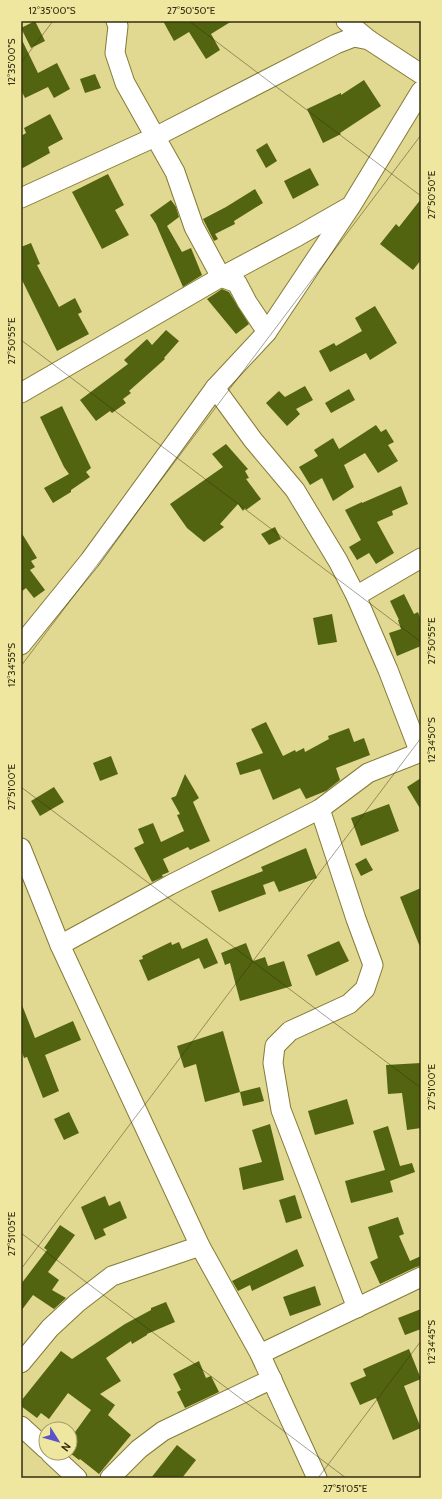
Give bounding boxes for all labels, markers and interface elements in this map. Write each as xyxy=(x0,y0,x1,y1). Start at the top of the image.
text: 12°35'00"S xyxy=(29,4,76,17)
text: 27°50'50"E xyxy=(167,4,216,17)
text: 12°35'00"S xyxy=(5,38,18,85)
text: 27°50'50"E xyxy=(425,170,438,219)
text: 27°50'55"E xyxy=(5,317,18,364)
text: 27°50'55"E xyxy=(425,617,438,664)
text: 12°34'55"S xyxy=(5,643,18,687)
text: 12°34'50"S xyxy=(425,717,438,763)
text: 27°51'00"E xyxy=(5,763,18,810)
text: 27°51'00"E xyxy=(425,1063,438,1110)
text: 27°51'05"E xyxy=(5,1211,18,1256)
text: 12°34'45"S xyxy=(425,1320,438,1364)
north arrow xyxy=(38,1421,78,1461)
text: N xyxy=(58,1440,74,1454)
text: 27°51'05"E xyxy=(323,1482,368,1495)

